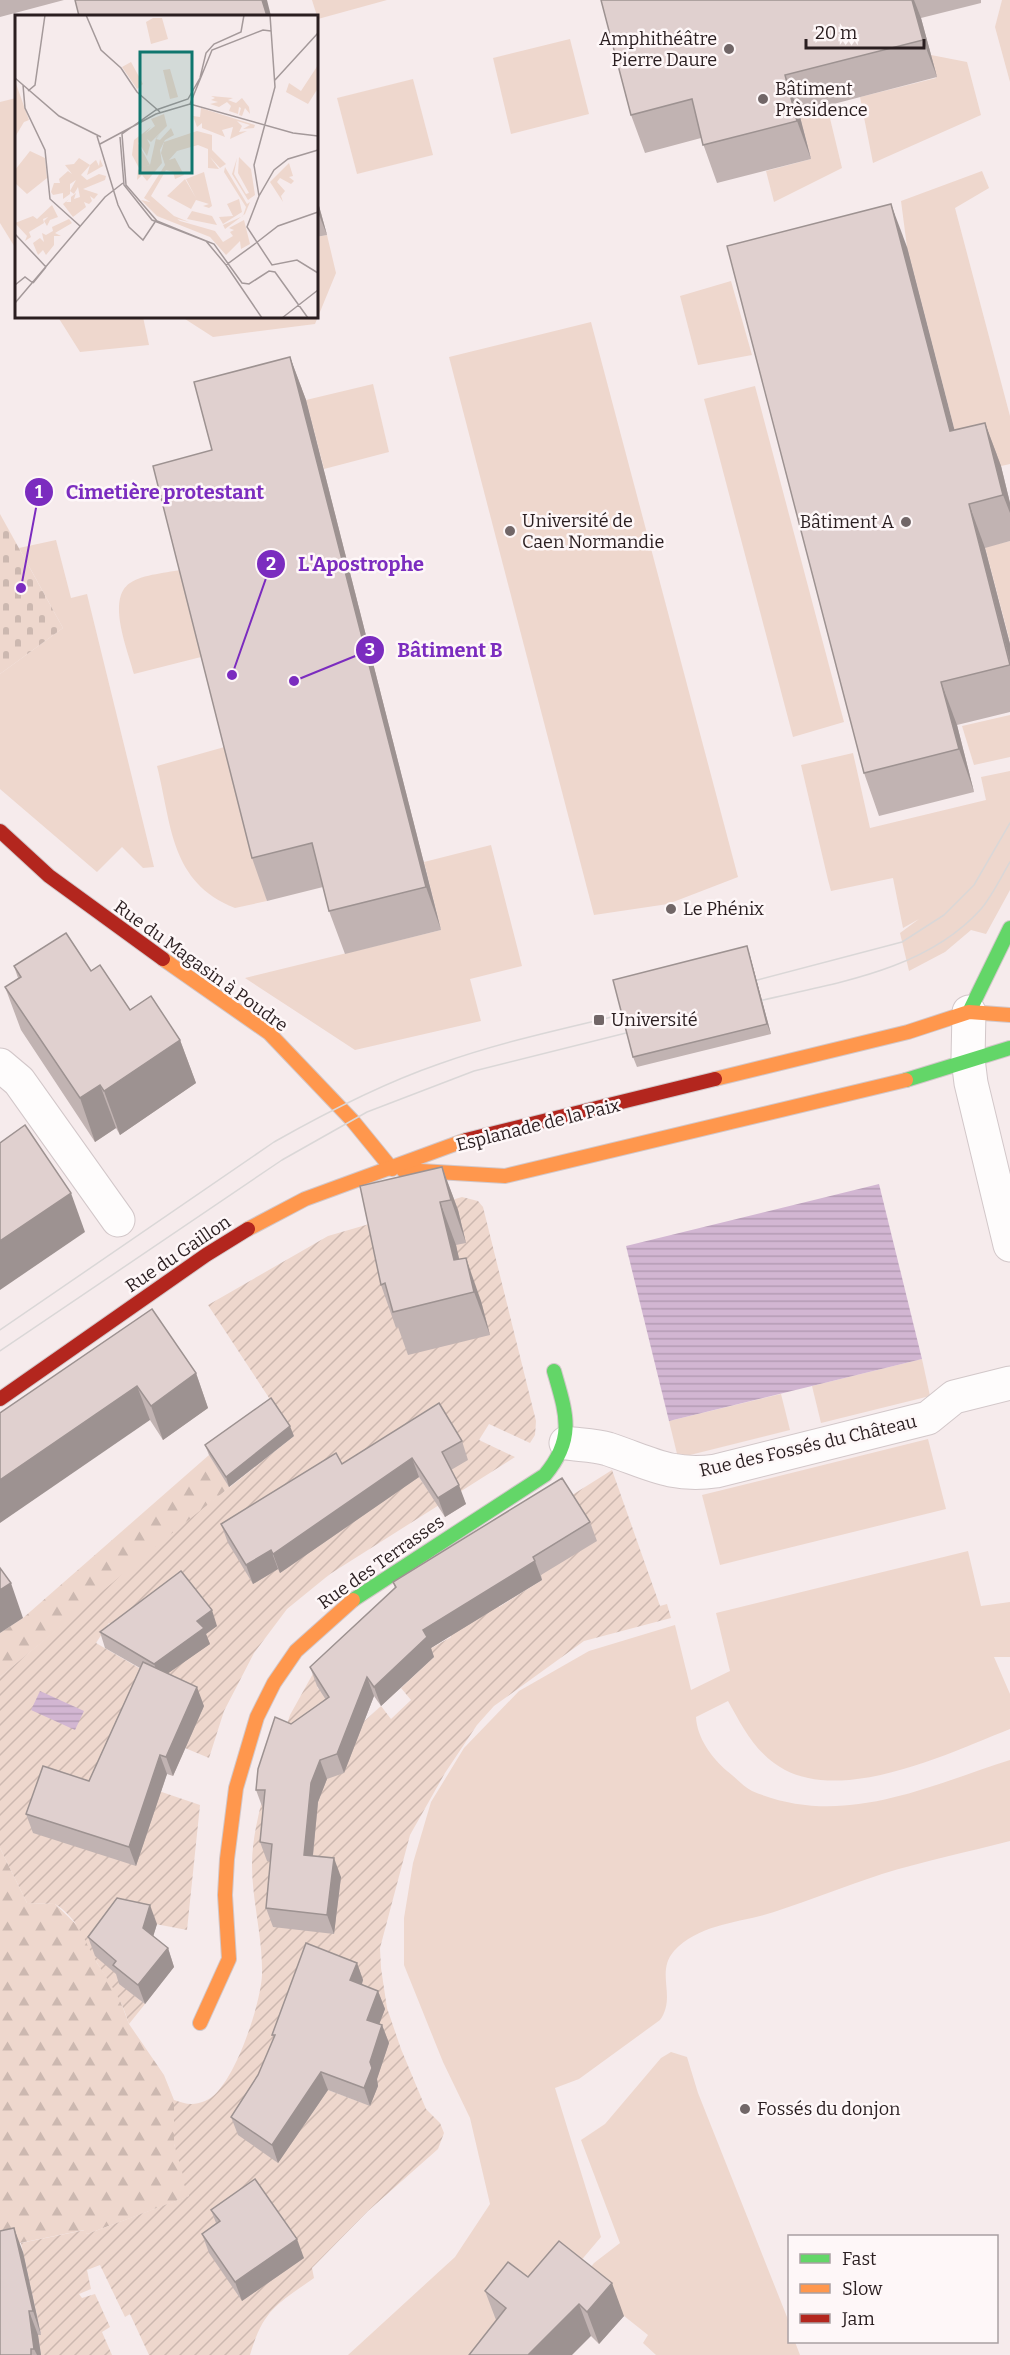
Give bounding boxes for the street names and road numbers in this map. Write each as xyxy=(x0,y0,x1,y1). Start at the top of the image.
street label: Rue du Magasin à Poudre xyxy=(110,896,292,1036)
street label: Esplanade de la Paix xyxy=(454,1094,622,1156)
street label: Rue du Gaillon xyxy=(121,1210,235,1297)
street label: Rue des Fossés du Château xyxy=(697,1410,919,1482)
street label: Rue des Terrasses xyxy=(314,1510,448,1614)

